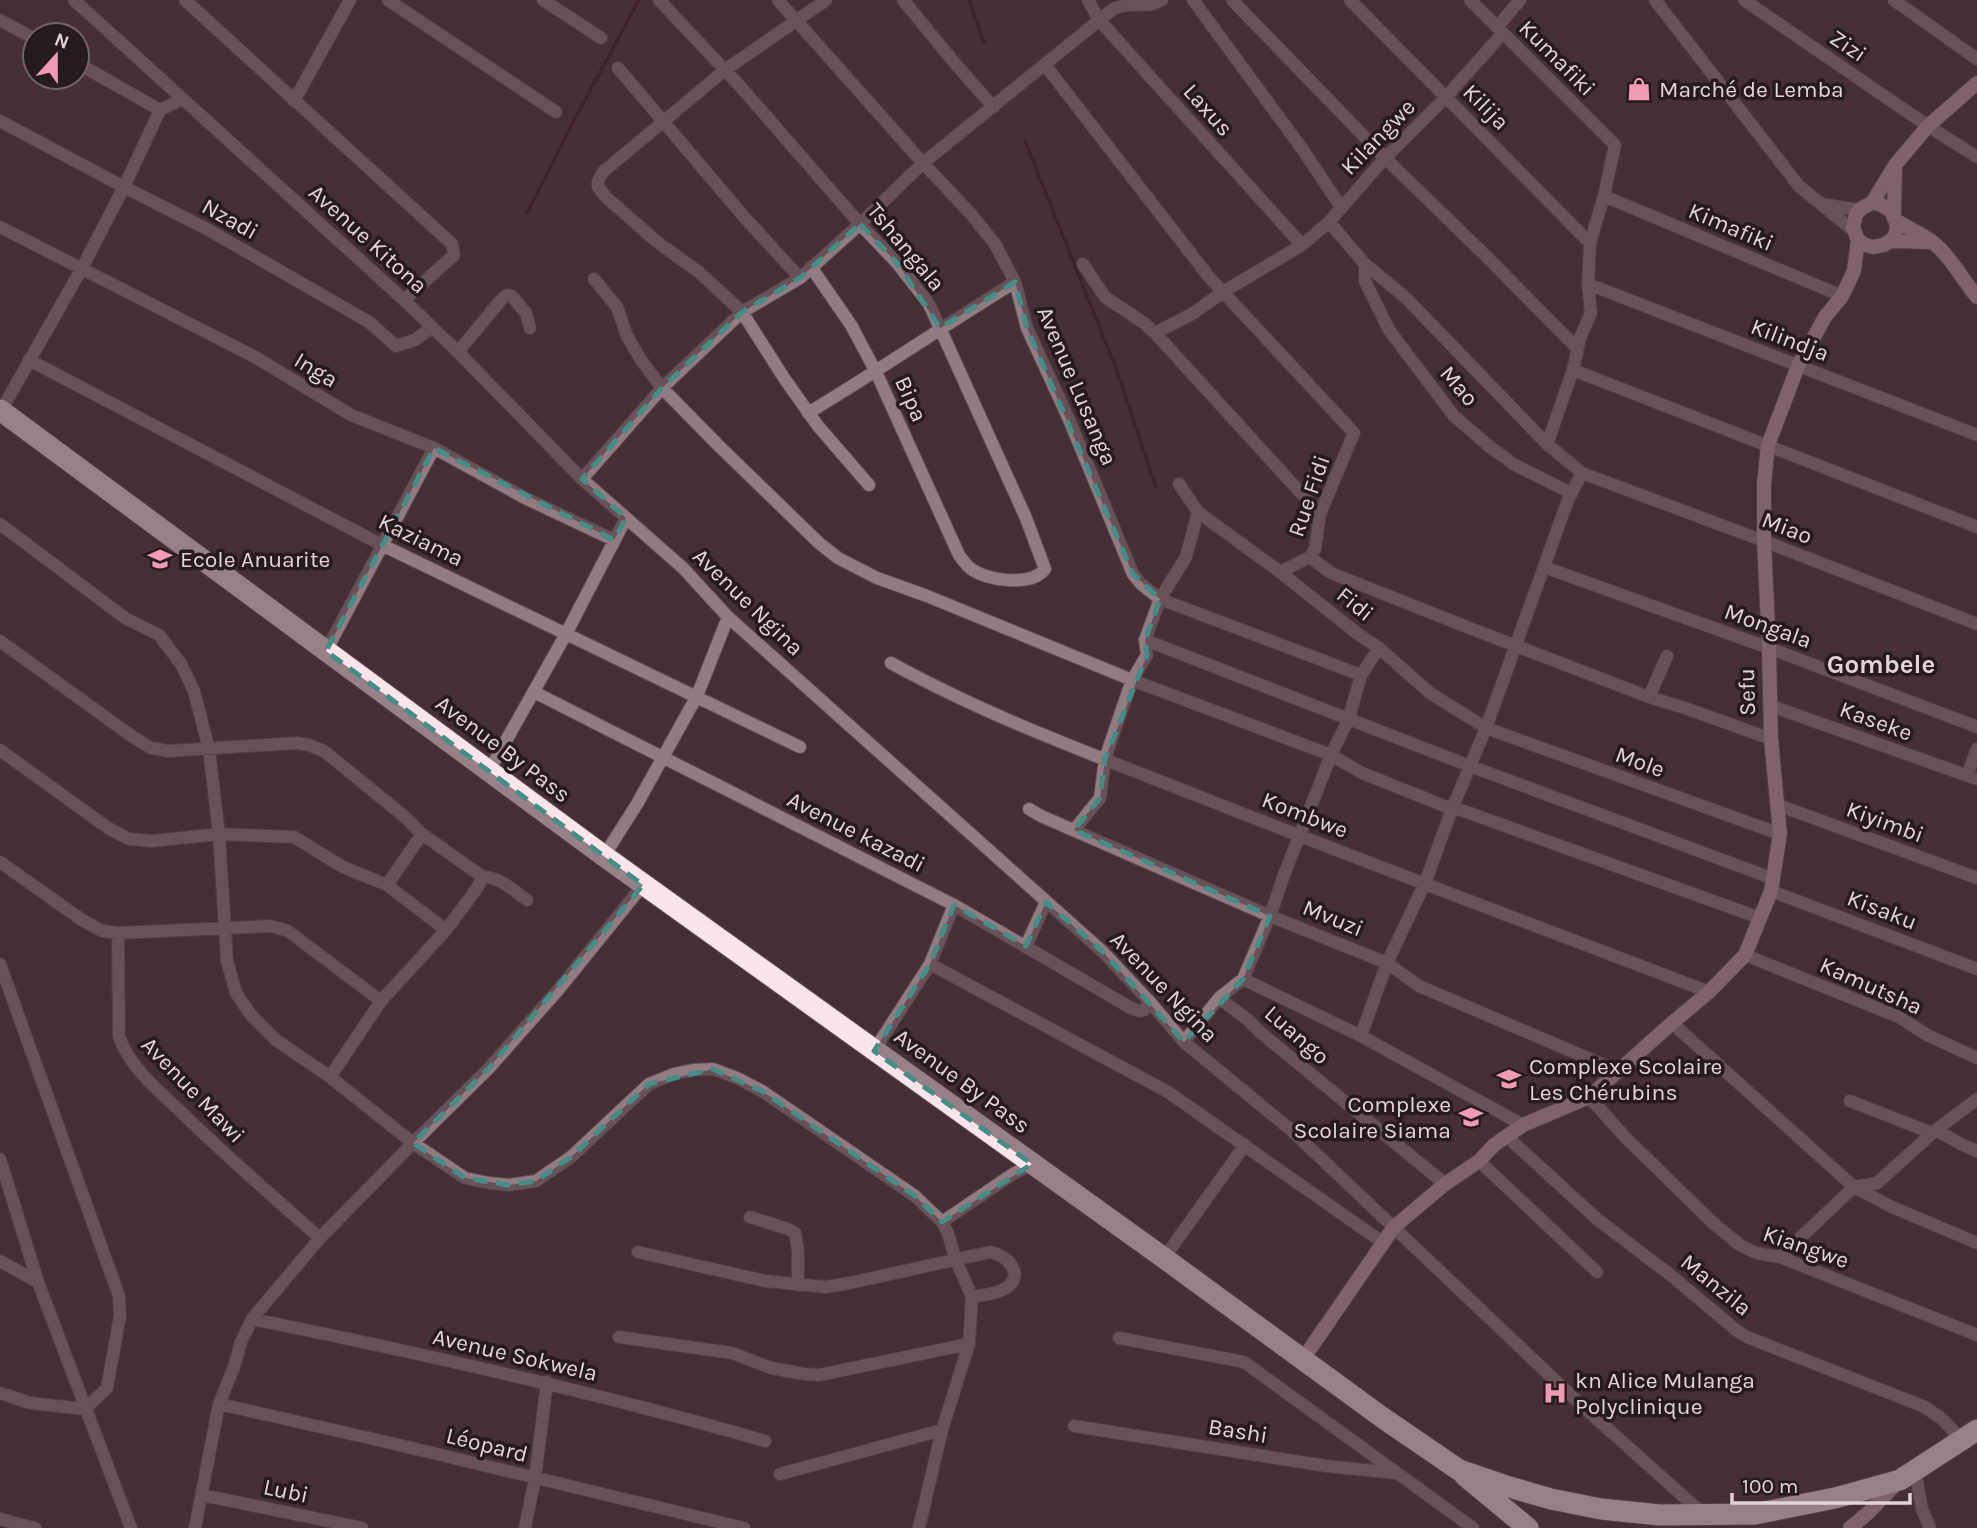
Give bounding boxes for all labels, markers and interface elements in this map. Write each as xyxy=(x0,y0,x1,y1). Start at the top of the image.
street label: Kumafiki xyxy=(1513,14,1601,102)
north arrow xyxy=(21,21,91,91)
street label: Zizi xyxy=(1825,24,1871,68)
text: N xyxy=(51,28,72,54)
shop icon: Marché de Lemba xyxy=(1625,75,1653,103)
place label: Marché de Lemba xyxy=(1659,76,1844,103)
street label: Laxus xyxy=(1177,78,1239,142)
street label: Kilija xyxy=(1457,78,1515,136)
street label: Kilangwe xyxy=(1335,93,1421,181)
street label: Avenue Kitona xyxy=(303,179,433,299)
street label: Nzadi xyxy=(197,193,263,245)
street label: Kimafiki xyxy=(1685,197,1777,257)
street label: Tshangala xyxy=(861,198,951,296)
street label: Avenue Lusanga xyxy=(1031,302,1123,470)
street label: Kilindja xyxy=(1747,313,1833,367)
street label: Inga xyxy=(289,347,343,393)
street label: Mao xyxy=(1434,360,1484,412)
street label: Bipa xyxy=(889,372,933,426)
street label: Rue Fidi xyxy=(1282,452,1336,540)
street label: Miao xyxy=(1758,506,1816,550)
street label: Kaziama xyxy=(374,508,468,572)
street label: Avenue Ngina xyxy=(687,543,809,661)
school or university icon: Ecole Anuarite xyxy=(146,545,174,573)
place label: Ecole Anuarite xyxy=(180,546,330,573)
street label: Fidi xyxy=(1331,581,1379,627)
street label: Mongala xyxy=(1721,598,1815,654)
district label: Gombele xyxy=(1827,649,1935,680)
street label: Sefu xyxy=(1733,668,1761,716)
street label: Avenue By Pass xyxy=(431,690,575,808)
street label: Kaseke xyxy=(1836,695,1916,747)
street label: Mole xyxy=(1612,741,1668,783)
street label: Avenue kazadi xyxy=(783,786,929,878)
street label: Kombwe xyxy=(1258,786,1352,844)
street label: Kiyimbi xyxy=(1843,796,1927,848)
street label: Kisaku xyxy=(1843,884,1921,936)
street label: Mvuzi xyxy=(1299,894,1367,942)
street label: Avenue Ngina xyxy=(1105,926,1223,1048)
street label: Kamutsha xyxy=(1816,951,1926,1021)
street label: Luango xyxy=(1259,1000,1335,1070)
street label: Avenue By Pass xyxy=(889,1023,1035,1139)
street label: Avenue Mawi xyxy=(136,1031,250,1149)
place label: Complexe Scolaire Les Chérubins xyxy=(1529,1053,1722,1106)
school or university icon: Complexe Scolaire Les Chérubins xyxy=(1495,1065,1523,1093)
place label: Complexe Scolaire Siama xyxy=(1294,1091,1451,1144)
school or university icon: Complexe Scolaire Siama xyxy=(1457,1103,1485,1131)
street label: Kiangwe xyxy=(1760,1220,1852,1274)
street label: Manzila xyxy=(1675,1248,1757,1322)
street label: Avenue Sokwela xyxy=(430,1323,600,1387)
place label: kn Alice Mulanga Polyclinique xyxy=(1575,1367,1755,1420)
hospital icon: kn Alice Mulanga Polyclinique xyxy=(1541,1379,1569,1407)
street label: Bashi xyxy=(1206,1413,1270,1449)
street label: Léopard xyxy=(443,1422,531,1468)
scale bar xyxy=(1732,1462,1910,1506)
street label: Lubi xyxy=(261,1473,311,1509)
text: 100 m xyxy=(1742,1474,1799,1498)

